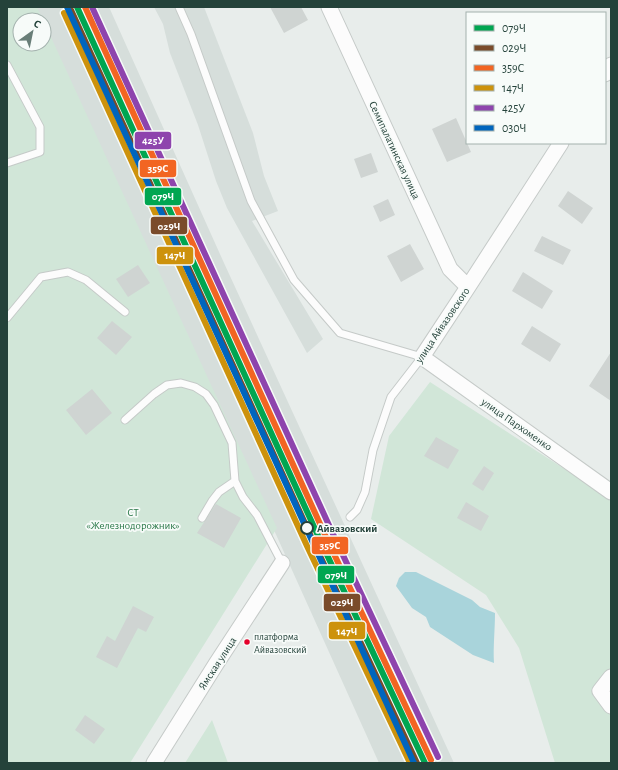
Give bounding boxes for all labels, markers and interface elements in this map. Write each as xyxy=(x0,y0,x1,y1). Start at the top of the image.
north arrow xyxy=(12,12,52,52)
legend xyxy=(466,12,606,144)
text: С xyxy=(32,18,43,30)
text: 079Ч xyxy=(502,22,526,34)
text: 029Ч xyxy=(502,42,527,54)
text: 359С xyxy=(502,62,525,74)
text: 147Ч xyxy=(502,82,524,94)
street label: Семипалатинская улица xyxy=(367,99,422,201)
text: 425У xyxy=(502,102,525,114)
text: 030Ч xyxy=(502,122,527,134)
line badge: 425У xyxy=(134,131,172,150)
text: 425У xyxy=(142,135,164,146)
line badge: 359С xyxy=(139,159,177,178)
text: 359С xyxy=(148,163,168,174)
line badge: 079Ч xyxy=(144,187,182,206)
text: 079Ч xyxy=(152,191,174,202)
line badge: 029Ч xyxy=(150,216,188,235)
text: 029Ч xyxy=(158,221,180,232)
line badge: 147Ч xyxy=(156,246,194,265)
text: 147Ч xyxy=(165,250,185,261)
street label: улица Айвазовского xyxy=(413,286,472,366)
street label: улица Пархоменко xyxy=(479,395,554,453)
park label: СТ «Железнодорожник» xyxy=(86,507,180,531)
marker: Айвазовский xyxy=(300,521,314,535)
place label: Айвазовский xyxy=(317,523,377,534)
line badge: 359С xyxy=(311,536,349,555)
text: 359С xyxy=(320,540,340,551)
line badge: 079Ч xyxy=(317,565,355,584)
text: 079Ч xyxy=(325,570,347,581)
line badge: 029Ч xyxy=(323,593,361,612)
text: 029Ч xyxy=(331,597,353,608)
line badge: 147Ч xyxy=(328,621,366,640)
text: 147Ч xyxy=(337,626,357,637)
place label: платформа Айвазовский xyxy=(254,632,307,655)
street label: Ямская улица xyxy=(196,635,238,692)
marker: платформа Айвазовский xyxy=(242,637,252,647)

